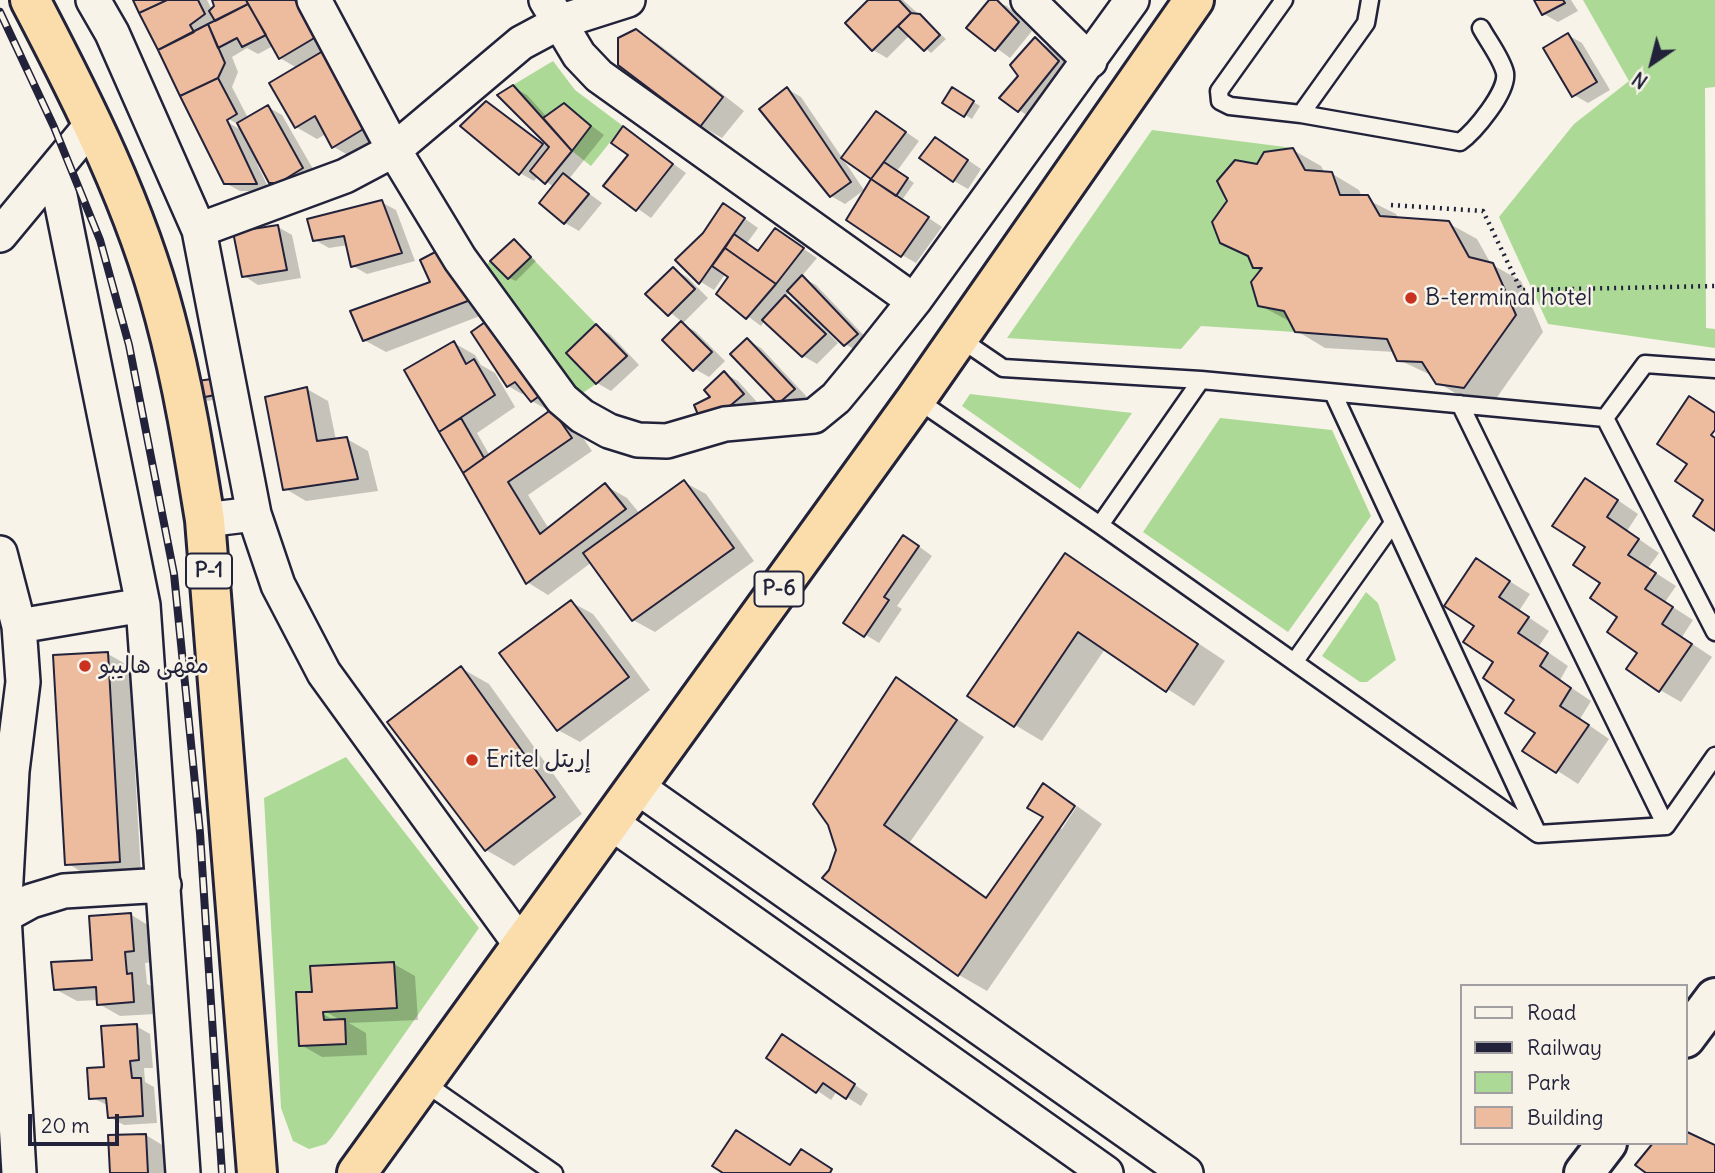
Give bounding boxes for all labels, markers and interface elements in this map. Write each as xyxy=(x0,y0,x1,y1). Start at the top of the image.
north arrow xyxy=(1617,28,1687,98)
text: N xyxy=(1628,67,1652,94)
place label: B-terminal hotel xyxy=(1425,284,1592,312)
marker: B-terminal hotel xyxy=(1403,290,1419,306)
road number: P-1 xyxy=(186,554,232,588)
road number: P-6 xyxy=(754,572,804,606)
place label: مقهى هاليبو xyxy=(99,652,209,680)
marker: مقهى هاليبو xyxy=(77,658,93,674)
place label: Eritel إريتل xyxy=(486,746,591,774)
marker: Eritel إريتل xyxy=(464,752,480,768)
legend xyxy=(1460,984,1687,1145)
text: Road xyxy=(1527,999,1576,1026)
text: Railway xyxy=(1527,1034,1602,1061)
text: Park xyxy=(1527,1069,1570,1096)
scale bar xyxy=(32,1100,122,1144)
text: Building xyxy=(1527,1104,1603,1131)
text: 20 m xyxy=(41,1112,90,1139)

